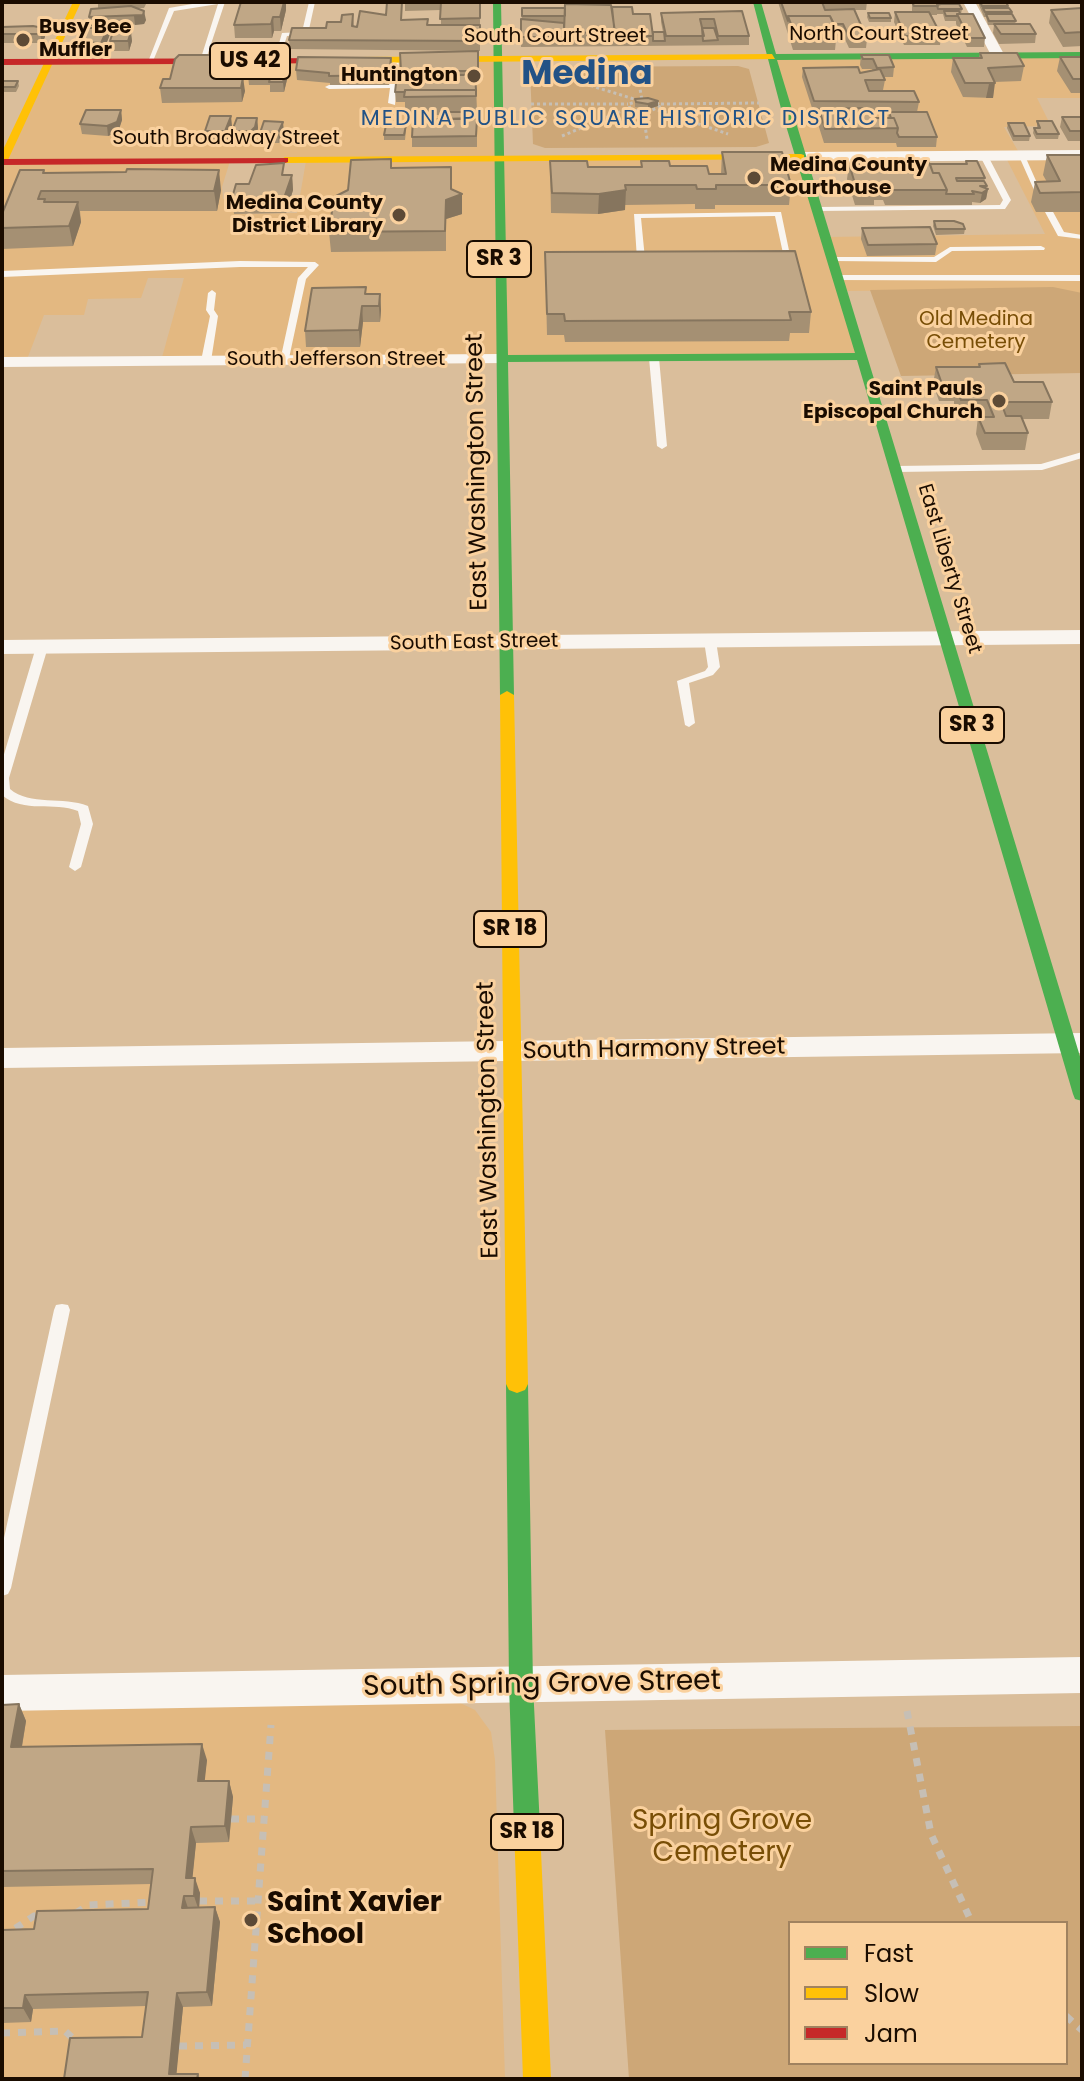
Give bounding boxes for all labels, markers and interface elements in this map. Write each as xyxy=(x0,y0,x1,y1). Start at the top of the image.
place label: Busy Bee Muffler xyxy=(39,16,132,63)
street label: North Court Street xyxy=(789,23,969,47)
street label: South Court Street xyxy=(464,25,646,49)
marker: Busy Bee Muffler xyxy=(14,31,32,49)
road number: US 42 xyxy=(210,43,290,79)
district label: Medina xyxy=(521,55,653,95)
place label: Huntington xyxy=(341,64,458,88)
marker: Huntington xyxy=(465,67,483,85)
district label: MEDINA PUBLIC SQUARE HISTORIC DISTRICT xyxy=(361,106,891,132)
street label: South Broadway Street xyxy=(112,127,340,151)
place label: Medina County Courthouse xyxy=(770,154,927,201)
marker: Medina County Courthouse xyxy=(745,169,763,187)
place label: Medina County District Library xyxy=(226,192,383,239)
marker: Medina County District Library xyxy=(390,206,408,224)
road number: SR 3 xyxy=(467,241,531,277)
park label: Old Medina Cemetery xyxy=(919,308,1033,355)
street label: East Washington Street xyxy=(461,333,495,611)
street label: South Jefferson Street xyxy=(227,348,445,372)
place label: Saint Pauls Episcopal Church xyxy=(803,378,983,425)
marker: Saint Pauls Episcopal Church xyxy=(990,392,1008,410)
street label: East Liberty Street xyxy=(912,481,986,657)
street label: South East Street xyxy=(390,630,558,656)
road number: SR 3 xyxy=(940,707,1004,743)
road number: SR 18 xyxy=(474,911,546,947)
street label: East Washington Street xyxy=(472,981,506,1259)
street label: South Harmony Street xyxy=(522,1033,786,1067)
street label: South Spring Grove Street xyxy=(363,1665,721,1705)
park label: Spring Grove Cemetery xyxy=(632,1805,812,1871)
road number: SR 18 xyxy=(491,1814,563,1850)
place label: Saint Xavier School xyxy=(267,1887,442,1953)
marker: Saint Xavier School xyxy=(242,1911,260,1929)
legend xyxy=(788,1921,1068,2065)
text: Fast xyxy=(864,1937,914,1970)
text: Slow xyxy=(864,1977,919,2010)
text: Jam xyxy=(864,2017,918,2050)

